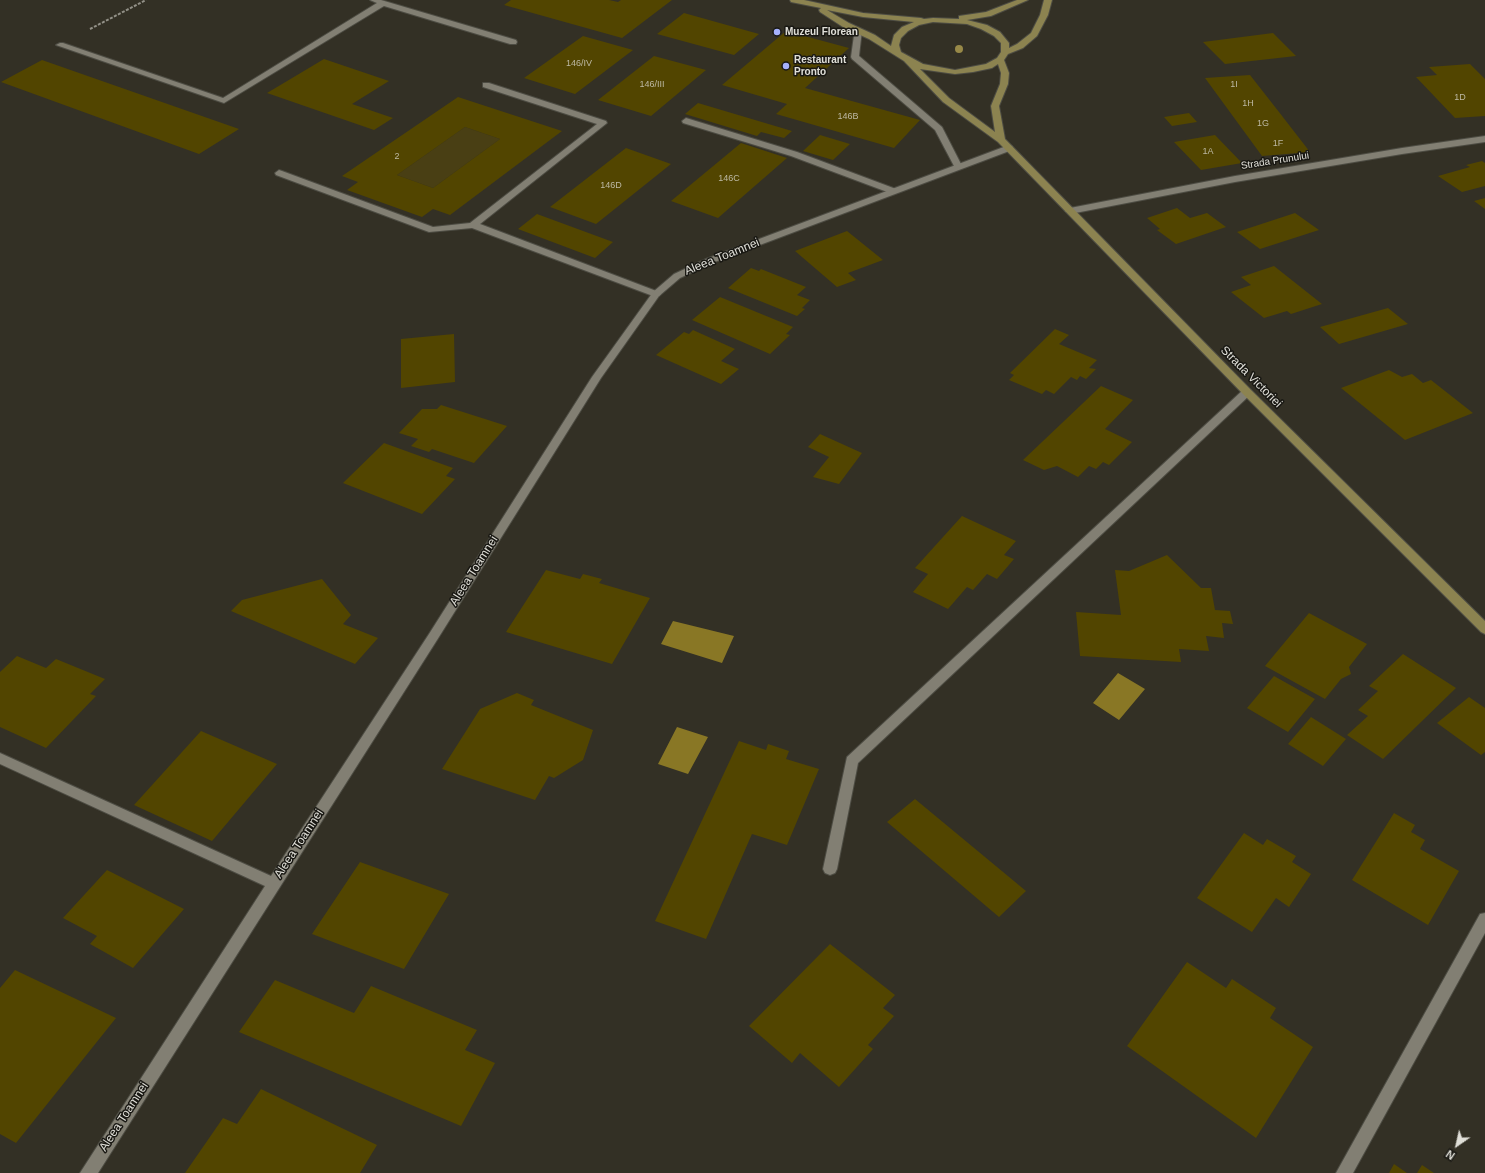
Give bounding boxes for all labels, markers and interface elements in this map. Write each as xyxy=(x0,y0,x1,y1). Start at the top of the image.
place label: Muzeul Florean xyxy=(785,26,858,38)
marker: Muzeul Florean xyxy=(772,27,782,37)
place label: Restaurant Pronto xyxy=(794,54,846,78)
house number: 146/IV xyxy=(566,59,592,69)
marker: Restaurant Pronto xyxy=(781,61,791,71)
house number: 146/III xyxy=(639,80,665,90)
house number: 1I xyxy=(1230,80,1238,90)
house number: 1D xyxy=(1454,93,1466,103)
house number: 1H xyxy=(1242,99,1254,109)
house number: 146B xyxy=(837,112,859,122)
house number: 1G xyxy=(1257,119,1269,129)
house number: 1F xyxy=(1273,139,1283,149)
house number: 1A xyxy=(1202,147,1214,157)
street label: Strada Prunului xyxy=(1240,150,1310,172)
house number: 2 xyxy=(394,152,400,162)
house number: 146C xyxy=(718,174,740,184)
house number: 146D xyxy=(600,181,622,191)
street label: Aleea Toamnei xyxy=(683,235,761,279)
street label: Strada Victoriei xyxy=(1217,343,1285,411)
street label: Aleea Toamnei xyxy=(447,534,501,608)
street label: Aleea Toamnei xyxy=(271,807,327,881)
street label: Aleea Toamnei xyxy=(96,1080,152,1154)
north arrow xyxy=(1437,1125,1477,1165)
text: N xyxy=(1444,1148,1457,1162)

